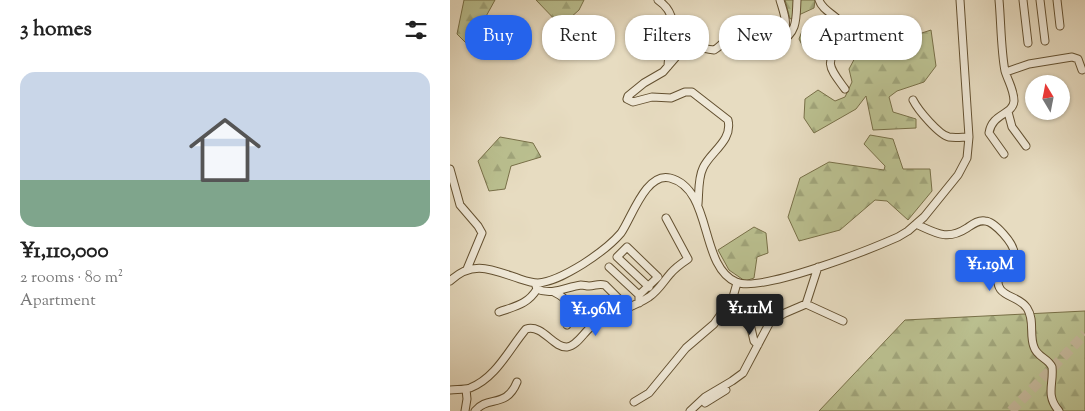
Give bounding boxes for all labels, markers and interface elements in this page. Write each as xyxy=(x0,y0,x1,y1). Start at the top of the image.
text: 3 homes xyxy=(20,15,92,45)
chip: Buy xyxy=(465,15,532,60)
chip: Rent xyxy=(542,15,615,60)
chip: Filters xyxy=(625,15,709,60)
chip: New xyxy=(719,15,791,60)
chip: Apartment xyxy=(801,15,922,60)
icon: filters xyxy=(402,16,430,44)
north arrow xyxy=(1025,75,1070,120)
map controls xyxy=(1025,75,1070,120)
icon: home xyxy=(180,105,270,195)
text: ¥1,110,000 xyxy=(20,237,109,267)
pin: ¥1.19M xyxy=(949,250,1031,292)
text: ¥1.19M xyxy=(966,254,1014,277)
text: 2 rooms · 80 m² xyxy=(20,267,123,290)
text: Apartment xyxy=(20,290,96,313)
pin: ¥1.96M xyxy=(555,294,637,337)
pin: ¥1.11M xyxy=(709,294,791,336)
text: ¥1.11M xyxy=(727,298,773,321)
text: ¥1.96M xyxy=(571,299,621,322)

